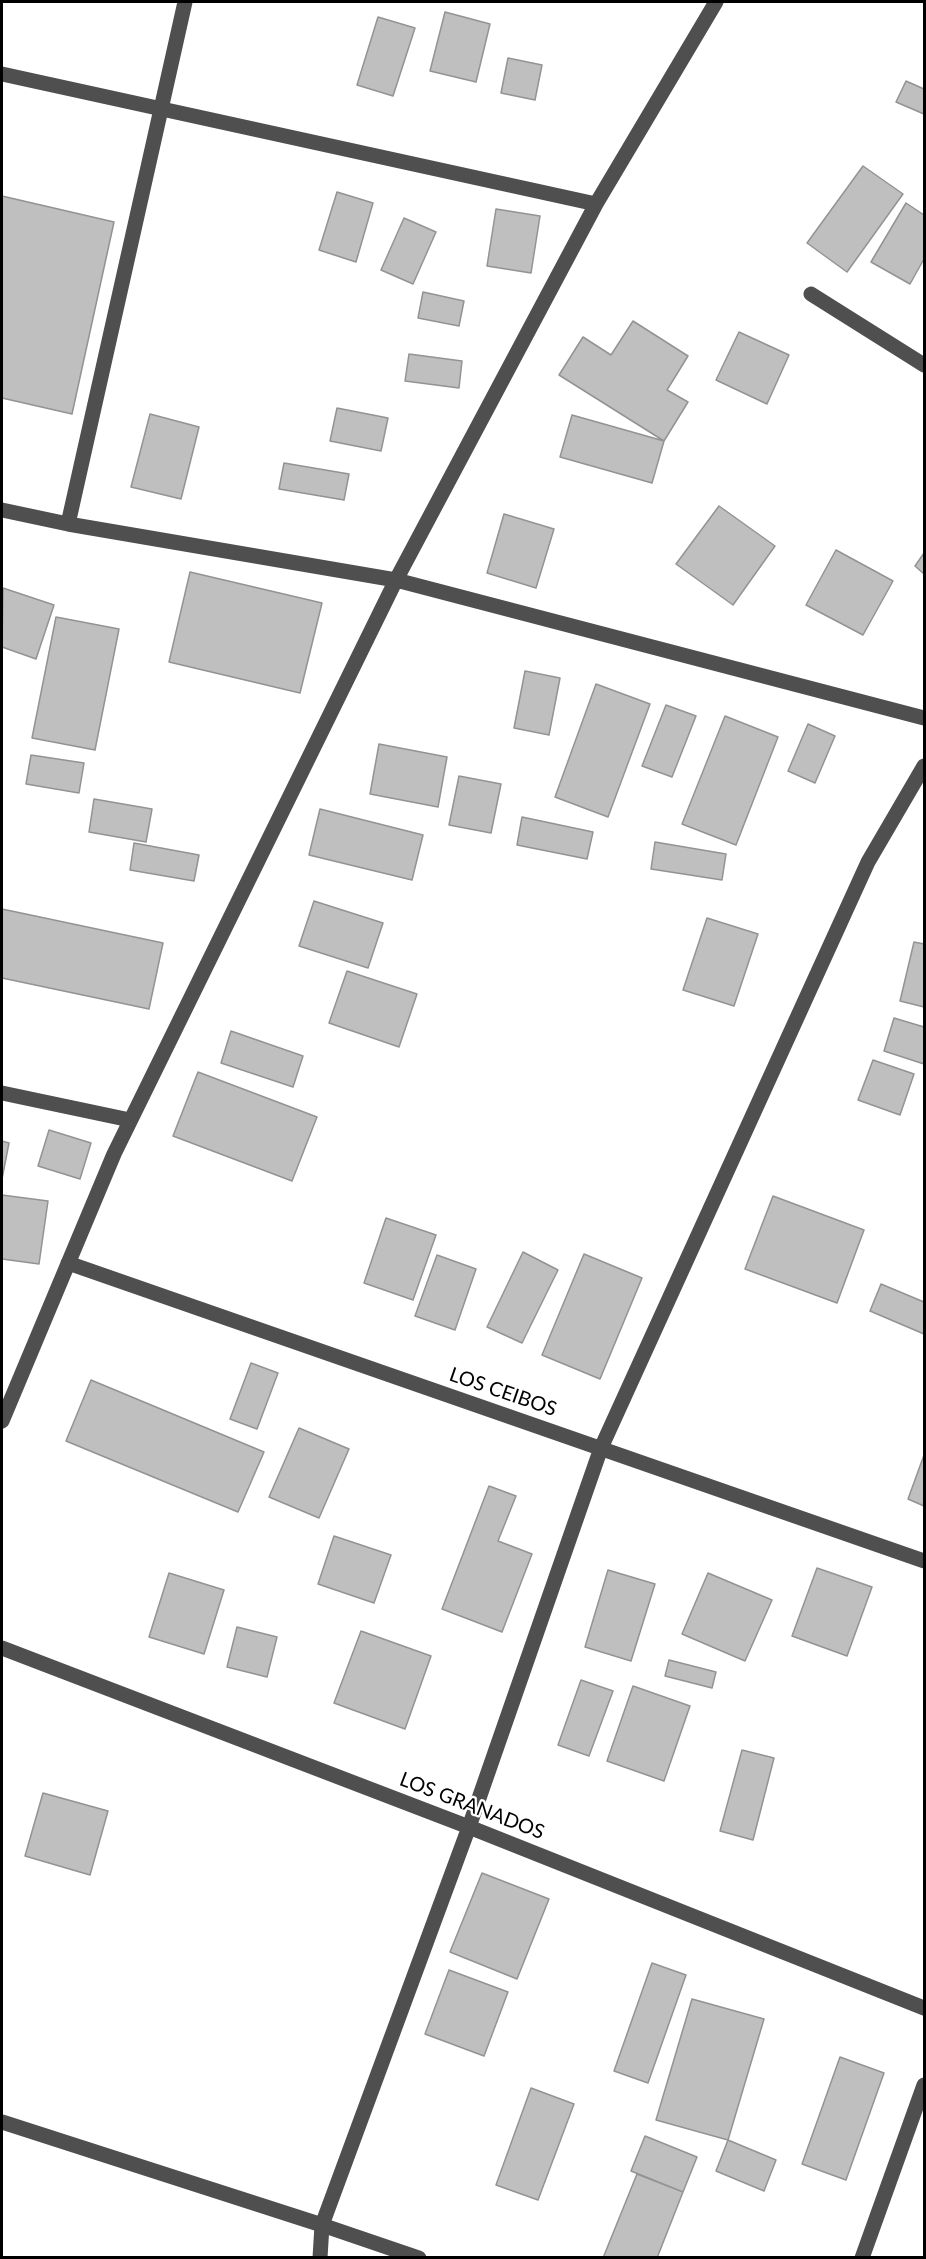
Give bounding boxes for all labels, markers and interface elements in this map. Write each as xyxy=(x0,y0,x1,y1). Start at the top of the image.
street label: LOS CEIBOS xyxy=(446,1362,560,1422)
street label: LOS GRANADOS xyxy=(396,1767,548,1845)

